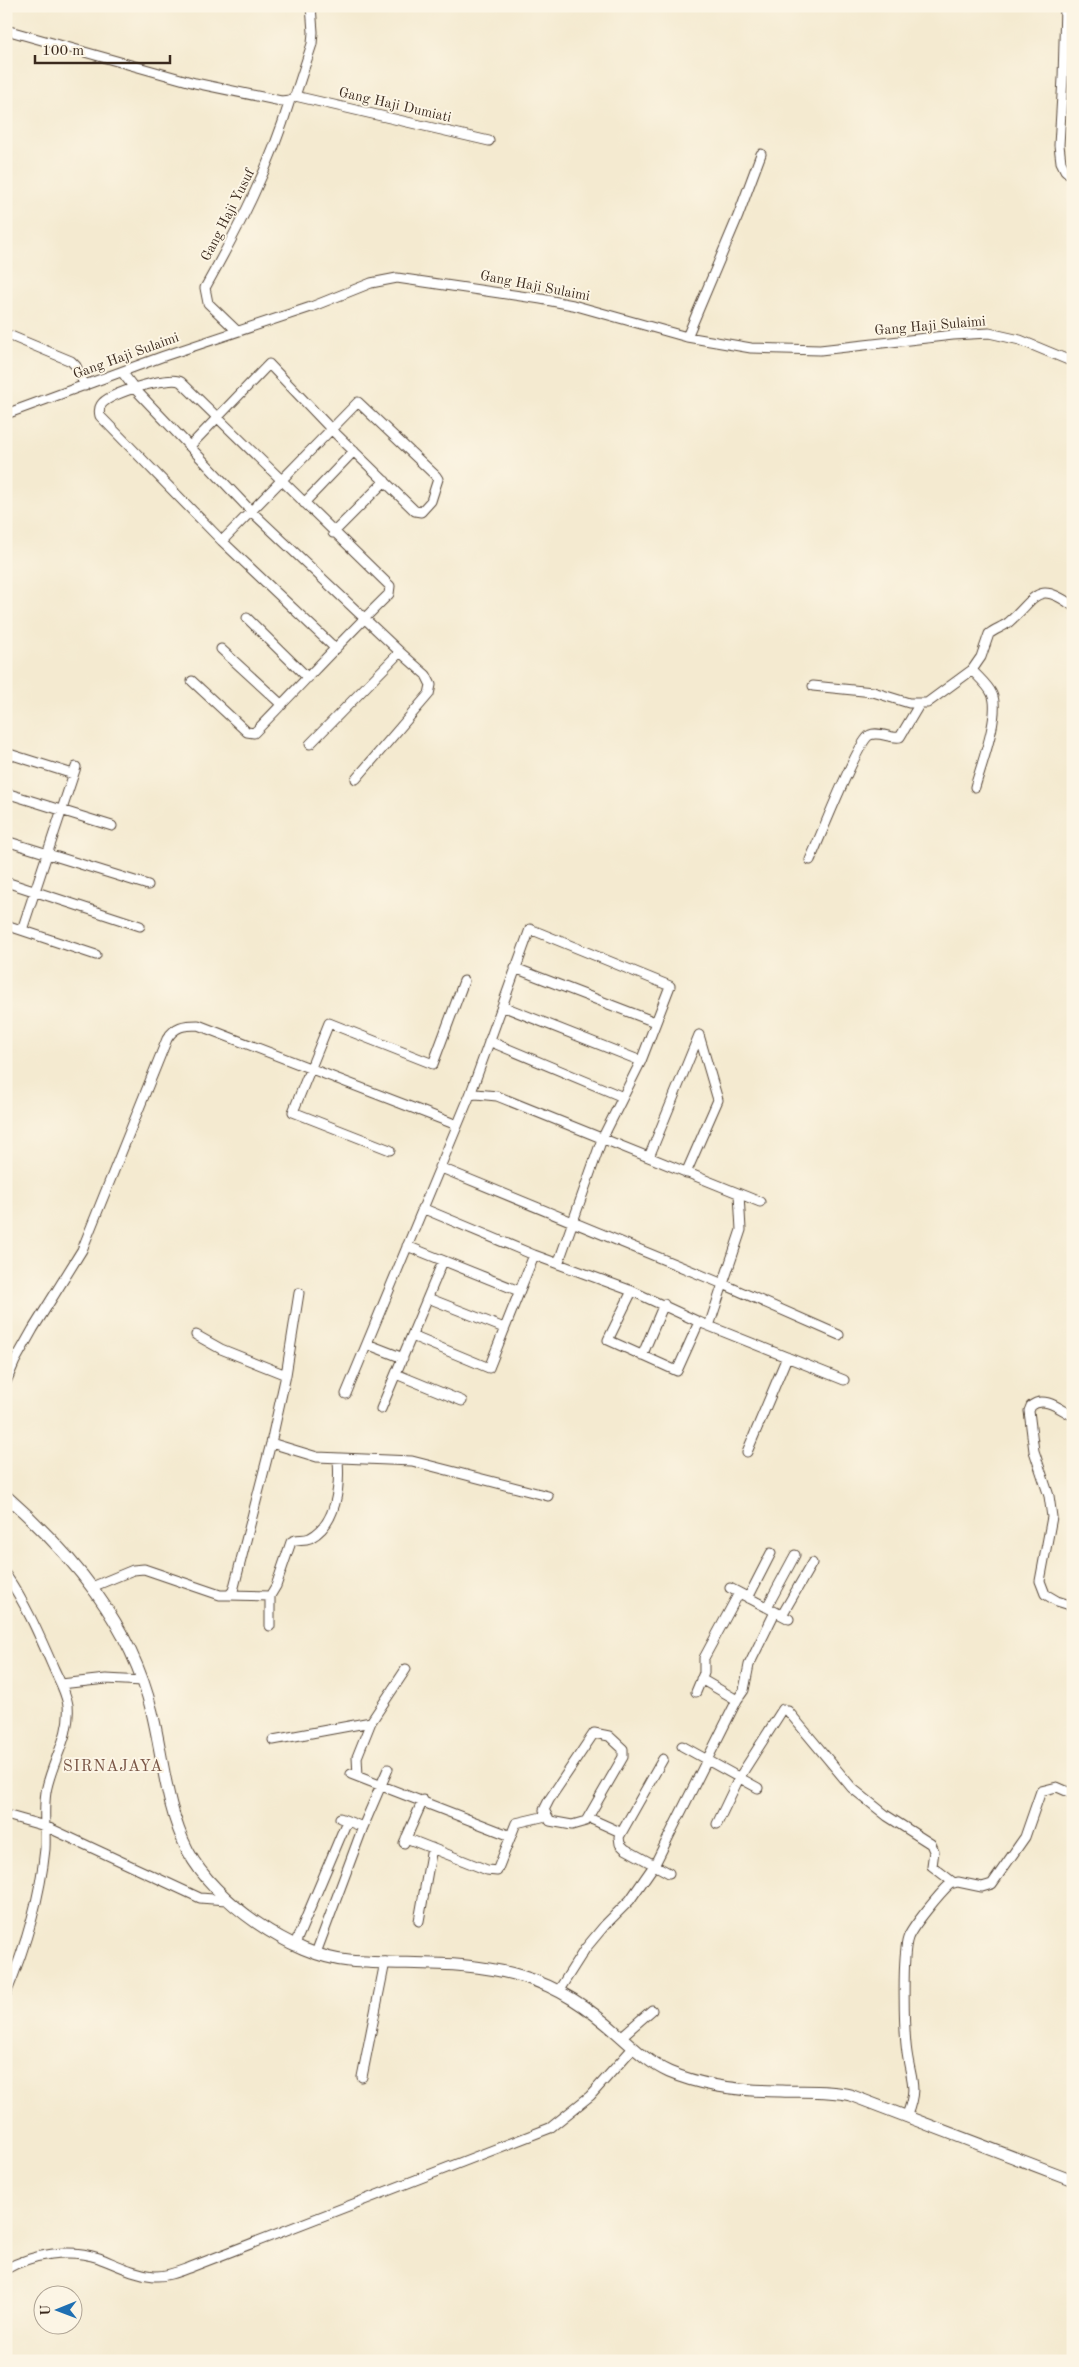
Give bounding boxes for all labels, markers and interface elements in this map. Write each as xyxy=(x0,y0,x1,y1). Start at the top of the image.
scale bar xyxy=(35,32,170,64)
text: 100 m xyxy=(42,44,84,59)
street label: Gang Haji Dumiati xyxy=(337,85,453,125)
street label: Gang Haji Yusuf xyxy=(199,165,258,263)
street label: Gang Haji Sulaimi xyxy=(479,268,591,304)
street label: Gang Haji Sulaimi xyxy=(874,314,986,338)
street label: Gang Haji Sulaimi xyxy=(71,330,181,382)
district label: SIRNAJAYA xyxy=(63,1759,163,1775)
north arrow xyxy=(32,2284,82,2334)
text: U xyxy=(39,2305,53,2316)

